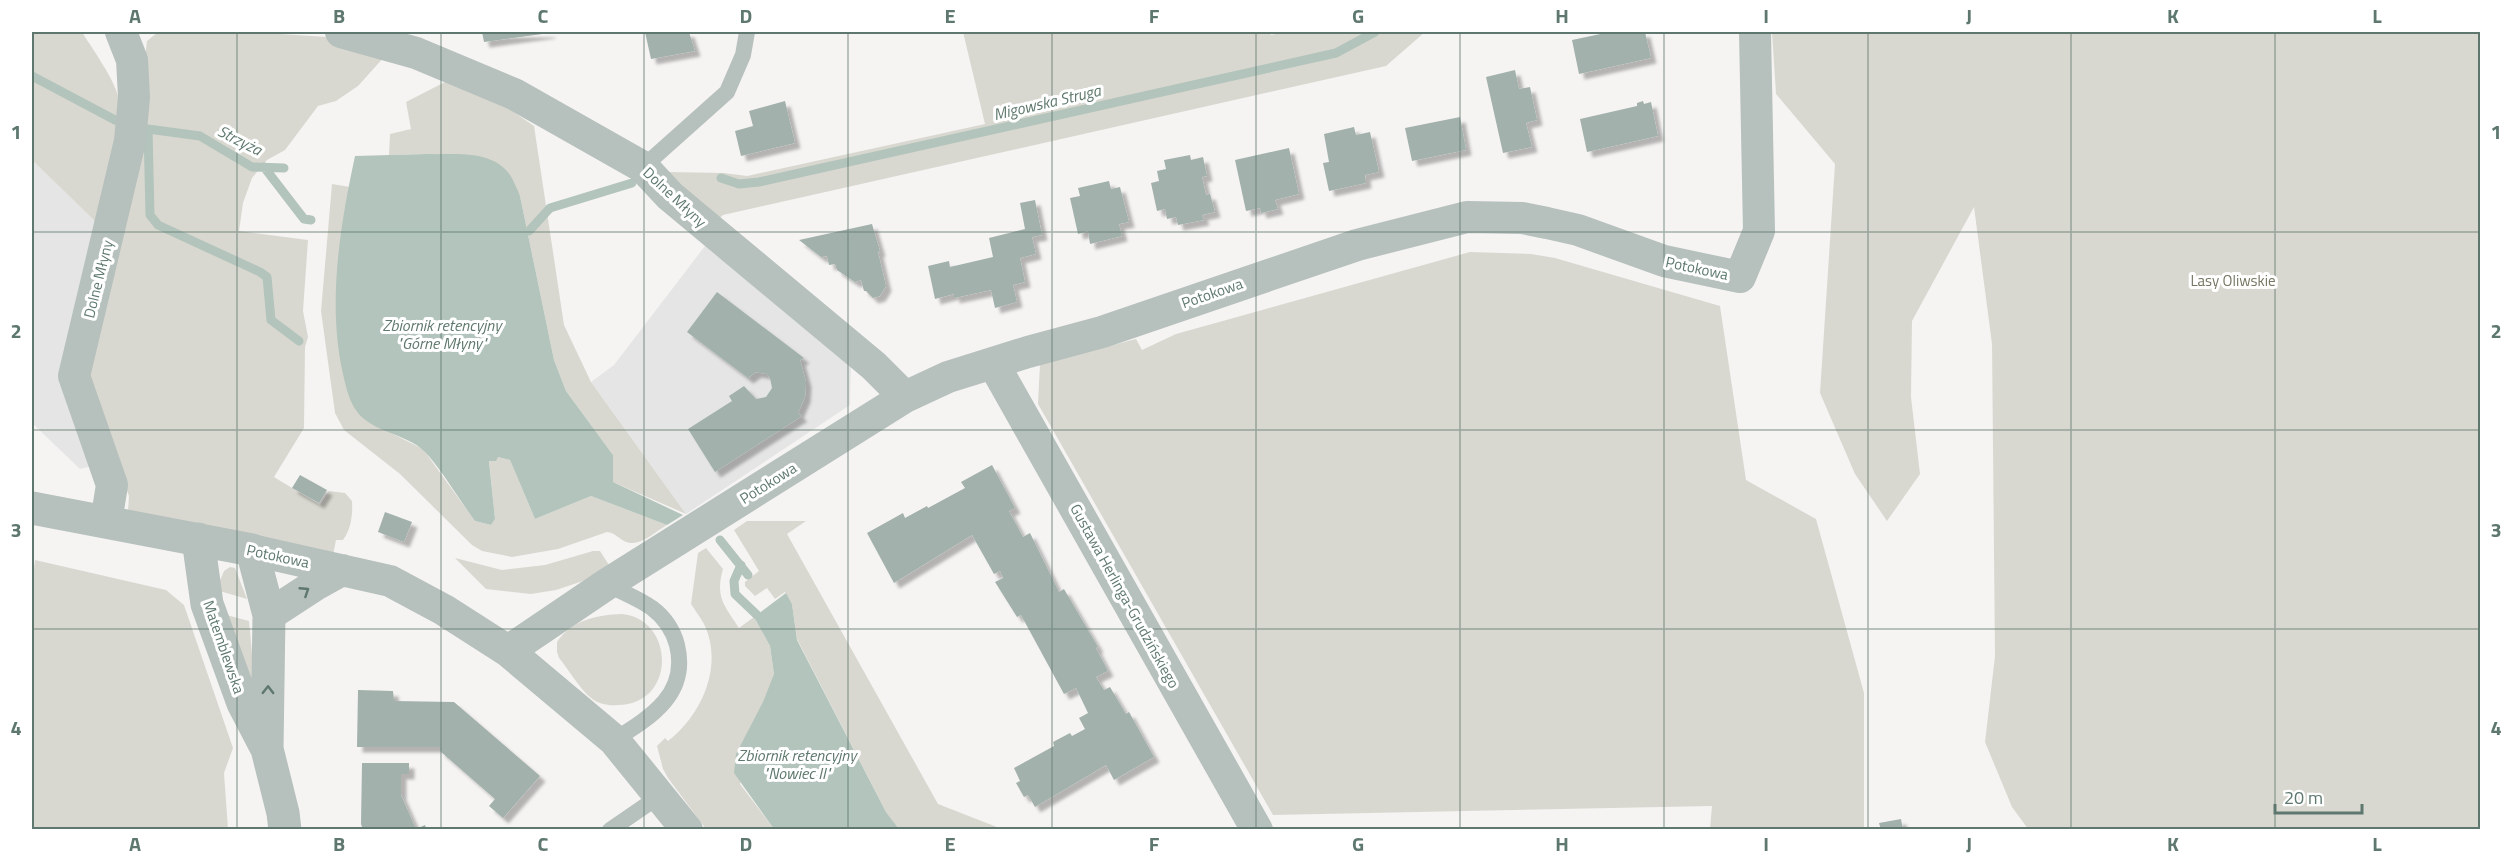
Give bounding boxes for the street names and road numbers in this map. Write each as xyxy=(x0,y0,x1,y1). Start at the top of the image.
street label: Dolne Młyny xyxy=(638,161,712,233)
street label: Dolne Młyny xyxy=(77,238,119,320)
street label: Potokowa xyxy=(1664,250,1731,286)
street label: Potokowa xyxy=(1178,272,1246,314)
street label: Potokowa xyxy=(735,456,801,510)
street label: Gustawa Herlinga-Grudzińskiego xyxy=(1065,500,1185,692)
street label: Potokowa xyxy=(245,538,312,574)
street label: Matemblewska xyxy=(197,597,251,697)

